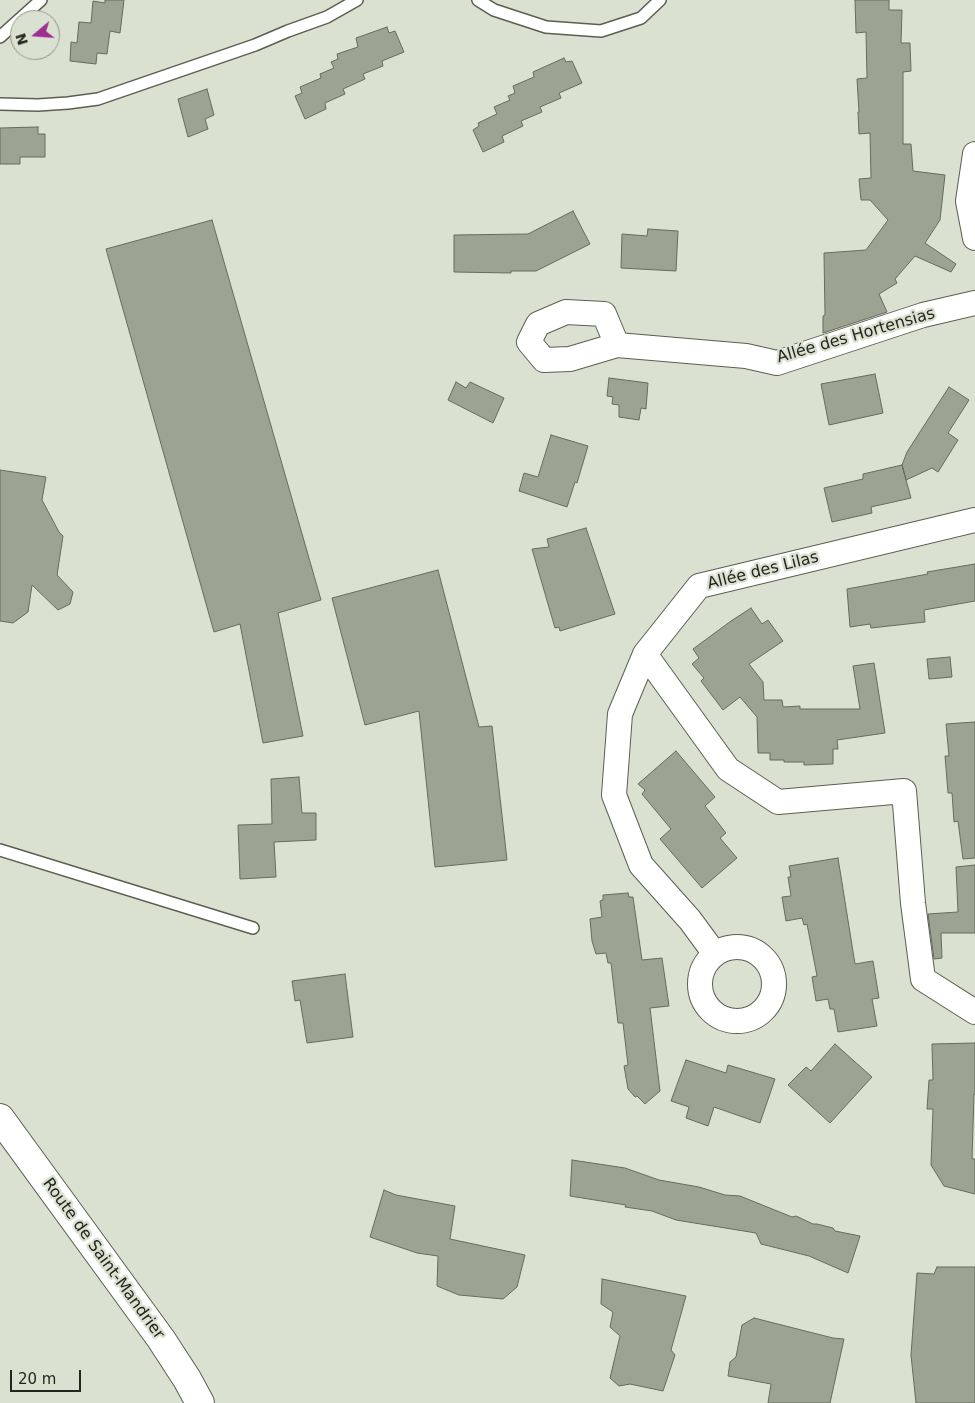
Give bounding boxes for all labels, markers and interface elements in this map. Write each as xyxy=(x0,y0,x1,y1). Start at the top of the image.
north arrow xyxy=(10,10,60,60)
text: N xyxy=(12,31,31,47)
street label: Allée des Hortensias xyxy=(775,304,937,368)
street label: Allée des Lilas xyxy=(705,548,821,594)
street label: Route de Saint-Mandrier xyxy=(38,1175,168,1343)
scale bar xyxy=(12,1360,84,1392)
text: 20 m xyxy=(18,1370,56,1388)

